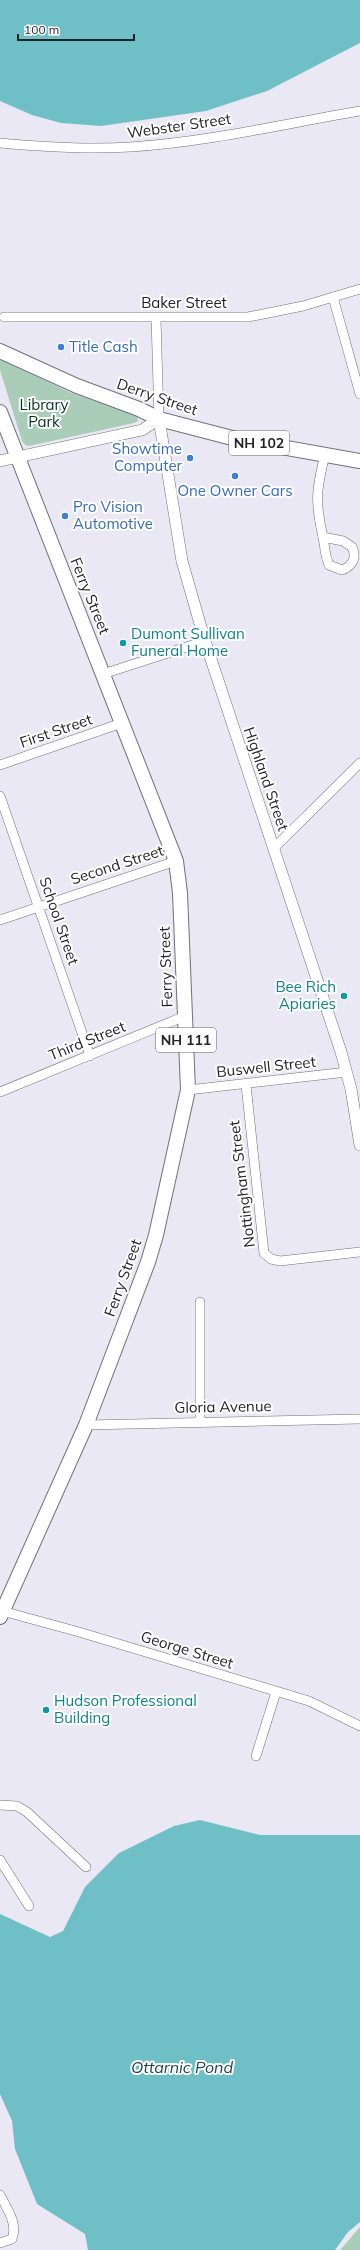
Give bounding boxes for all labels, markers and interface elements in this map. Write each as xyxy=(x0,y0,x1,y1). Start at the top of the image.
scale bar xyxy=(18,16,134,42)
text: 100 m xyxy=(24,22,59,37)
street label: Webster Street xyxy=(126,109,232,142)
street label: Baker Street xyxy=(141,293,227,312)
place label: Title Cash xyxy=(69,337,138,356)
marker: Title Cash xyxy=(56,342,66,352)
street label: Derry Street xyxy=(114,374,200,419)
park label: Library Park xyxy=(20,395,69,431)
road number: NH 102 xyxy=(229,431,289,455)
place label: Showtime Computer xyxy=(112,439,183,475)
marker: Showtime Computer xyxy=(185,453,195,463)
marker: One Owner Cars xyxy=(230,471,240,481)
place label: One Owner Cars xyxy=(177,481,293,500)
place label: Pro Vision Automotive xyxy=(73,497,153,533)
marker: Pro Vision Automotive xyxy=(60,511,70,521)
street label: Ferry Street xyxy=(66,555,114,637)
place label: Dumont Sullivan Funeral Home xyxy=(131,624,245,660)
marker: Dumont Sullivan Funeral Home xyxy=(118,638,128,648)
street label: First Street xyxy=(17,709,95,752)
street label: Highland Street xyxy=(240,724,293,833)
street label: Second Street xyxy=(68,841,166,888)
street label: School Street xyxy=(36,874,83,967)
street label: Ferry Street xyxy=(155,926,176,1008)
place label: Bee Rich Apiaries xyxy=(275,977,336,1013)
marker: Bee Rich Apiaries xyxy=(339,991,349,1001)
street label: Third Street xyxy=(46,1017,128,1065)
road number: NH 111 xyxy=(156,1028,216,1052)
street label: Buswell Street xyxy=(215,1052,317,1081)
street label: Nottingham Street xyxy=(224,1119,259,1249)
street label: Ferry Street xyxy=(100,1237,145,1319)
street label: Gloria Avenue xyxy=(174,1396,272,1417)
street label: George Street xyxy=(139,1626,236,1673)
place label: Hudson Professional Building xyxy=(54,1691,197,1727)
marker: Hudson Professional Building xyxy=(41,1705,51,1715)
water label: Ottarnic Pond xyxy=(131,2057,233,2077)

